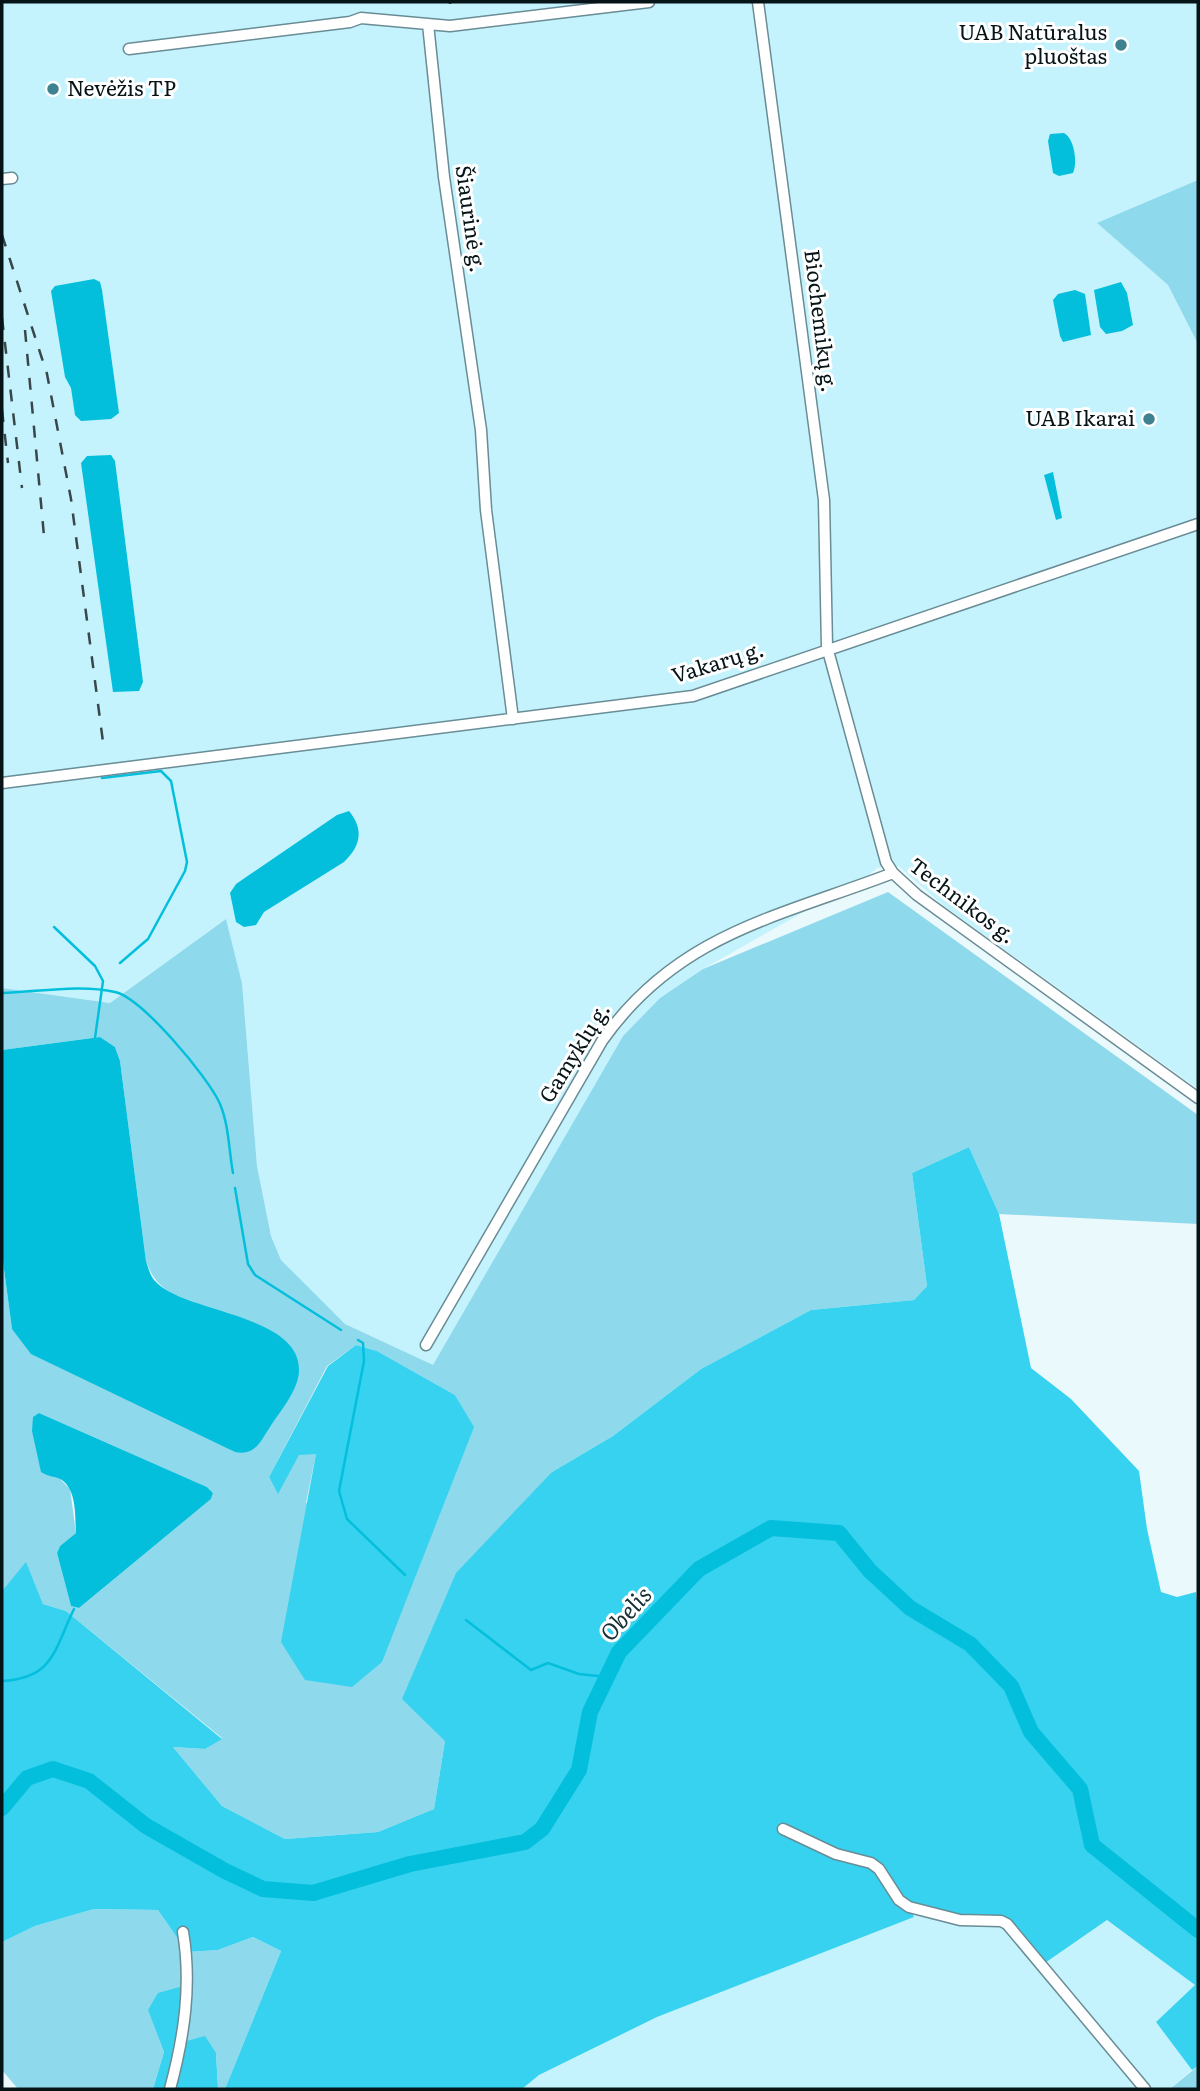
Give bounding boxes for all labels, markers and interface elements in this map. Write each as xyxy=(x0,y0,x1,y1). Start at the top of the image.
place label: UAB Natūralus pluoštas xyxy=(959,15,1107,70)
marker: UAB Natūralus pluoštas xyxy=(1113,37,1129,53)
place label: Nevėžis TP xyxy=(67,71,176,102)
marker: Nevėžis TP xyxy=(45,81,61,97)
street label: Šiaurinė g. xyxy=(450,163,495,274)
street label: Biochemikų g. xyxy=(798,247,847,394)
place label: UAB Ikarai xyxy=(1025,401,1135,432)
marker: UAB Ikarai xyxy=(1141,411,1157,427)
street label: Vakarų g. xyxy=(667,632,767,689)
street label: Technikos g. xyxy=(904,848,1023,950)
street label: Gamyklų g. xyxy=(530,996,616,1108)
water label: Obelis xyxy=(591,1578,658,1648)

